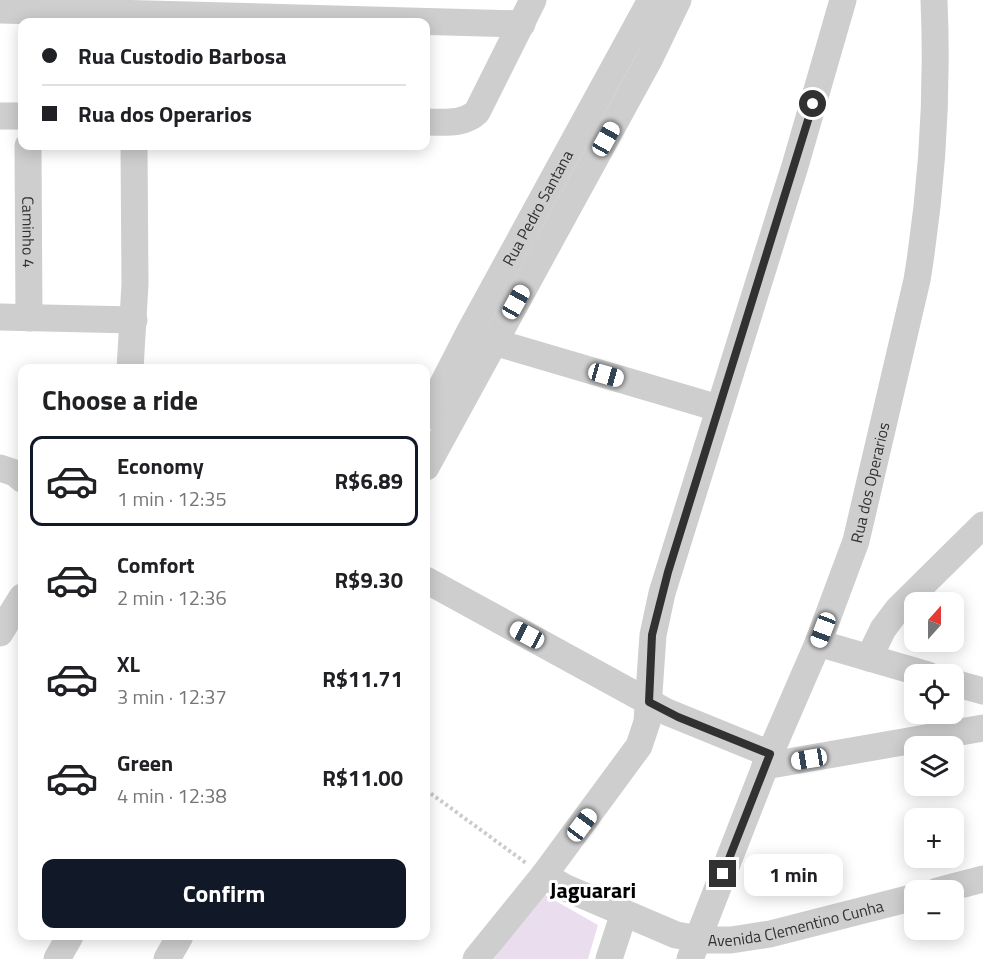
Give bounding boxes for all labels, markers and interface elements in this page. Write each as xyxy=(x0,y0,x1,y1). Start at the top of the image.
text: Rua Custodio Barbosa xyxy=(78,39,286,73)
route start xyxy=(799,90,826,117)
text: Rua dos Operarios xyxy=(78,97,252,131)
car xyxy=(589,119,623,159)
street label: Rua Pedro Santana xyxy=(496,146,579,270)
street label: Caminho 4 xyxy=(16,196,41,268)
car xyxy=(499,282,533,322)
car xyxy=(586,361,626,389)
text: Choose a ride xyxy=(42,379,198,420)
street label: Rua dos Operarios xyxy=(844,420,895,545)
text: Economy xyxy=(117,449,204,483)
icon: car xyxy=(45,454,99,508)
text: R$6.89 xyxy=(334,464,403,498)
text: 1 min · 12:35 xyxy=(117,483,227,514)
text: Comfort xyxy=(117,548,195,582)
icon: car xyxy=(45,553,99,607)
text: R$9.30 xyxy=(334,563,403,597)
text: 2 min · 12:36 xyxy=(117,582,227,613)
north arrow xyxy=(904,592,964,652)
map controls xyxy=(904,592,964,940)
car xyxy=(808,610,838,650)
car xyxy=(507,619,547,651)
text: XL xyxy=(117,647,140,681)
icon: car xyxy=(45,652,99,706)
text: R$11.71 xyxy=(322,662,403,696)
button: locate xyxy=(904,664,964,724)
text: 3 min · 12:37 xyxy=(117,681,227,712)
button: layers xyxy=(904,736,964,796)
text: Green xyxy=(117,746,173,780)
car xyxy=(790,747,828,771)
icon: car xyxy=(45,751,99,805)
text: R$11.00 xyxy=(322,761,403,795)
text: 4 min · 12:38 xyxy=(117,780,227,811)
car xyxy=(564,805,600,845)
button: + xyxy=(904,808,964,868)
callout: 1 min xyxy=(744,853,843,895)
button: Confirm xyxy=(42,859,406,928)
text: 1 min xyxy=(769,859,818,890)
route end xyxy=(709,860,736,887)
district label: Jaguarari xyxy=(550,873,636,907)
button: − xyxy=(904,880,964,940)
street label: Avenida Clementino Cunha xyxy=(708,894,886,952)

